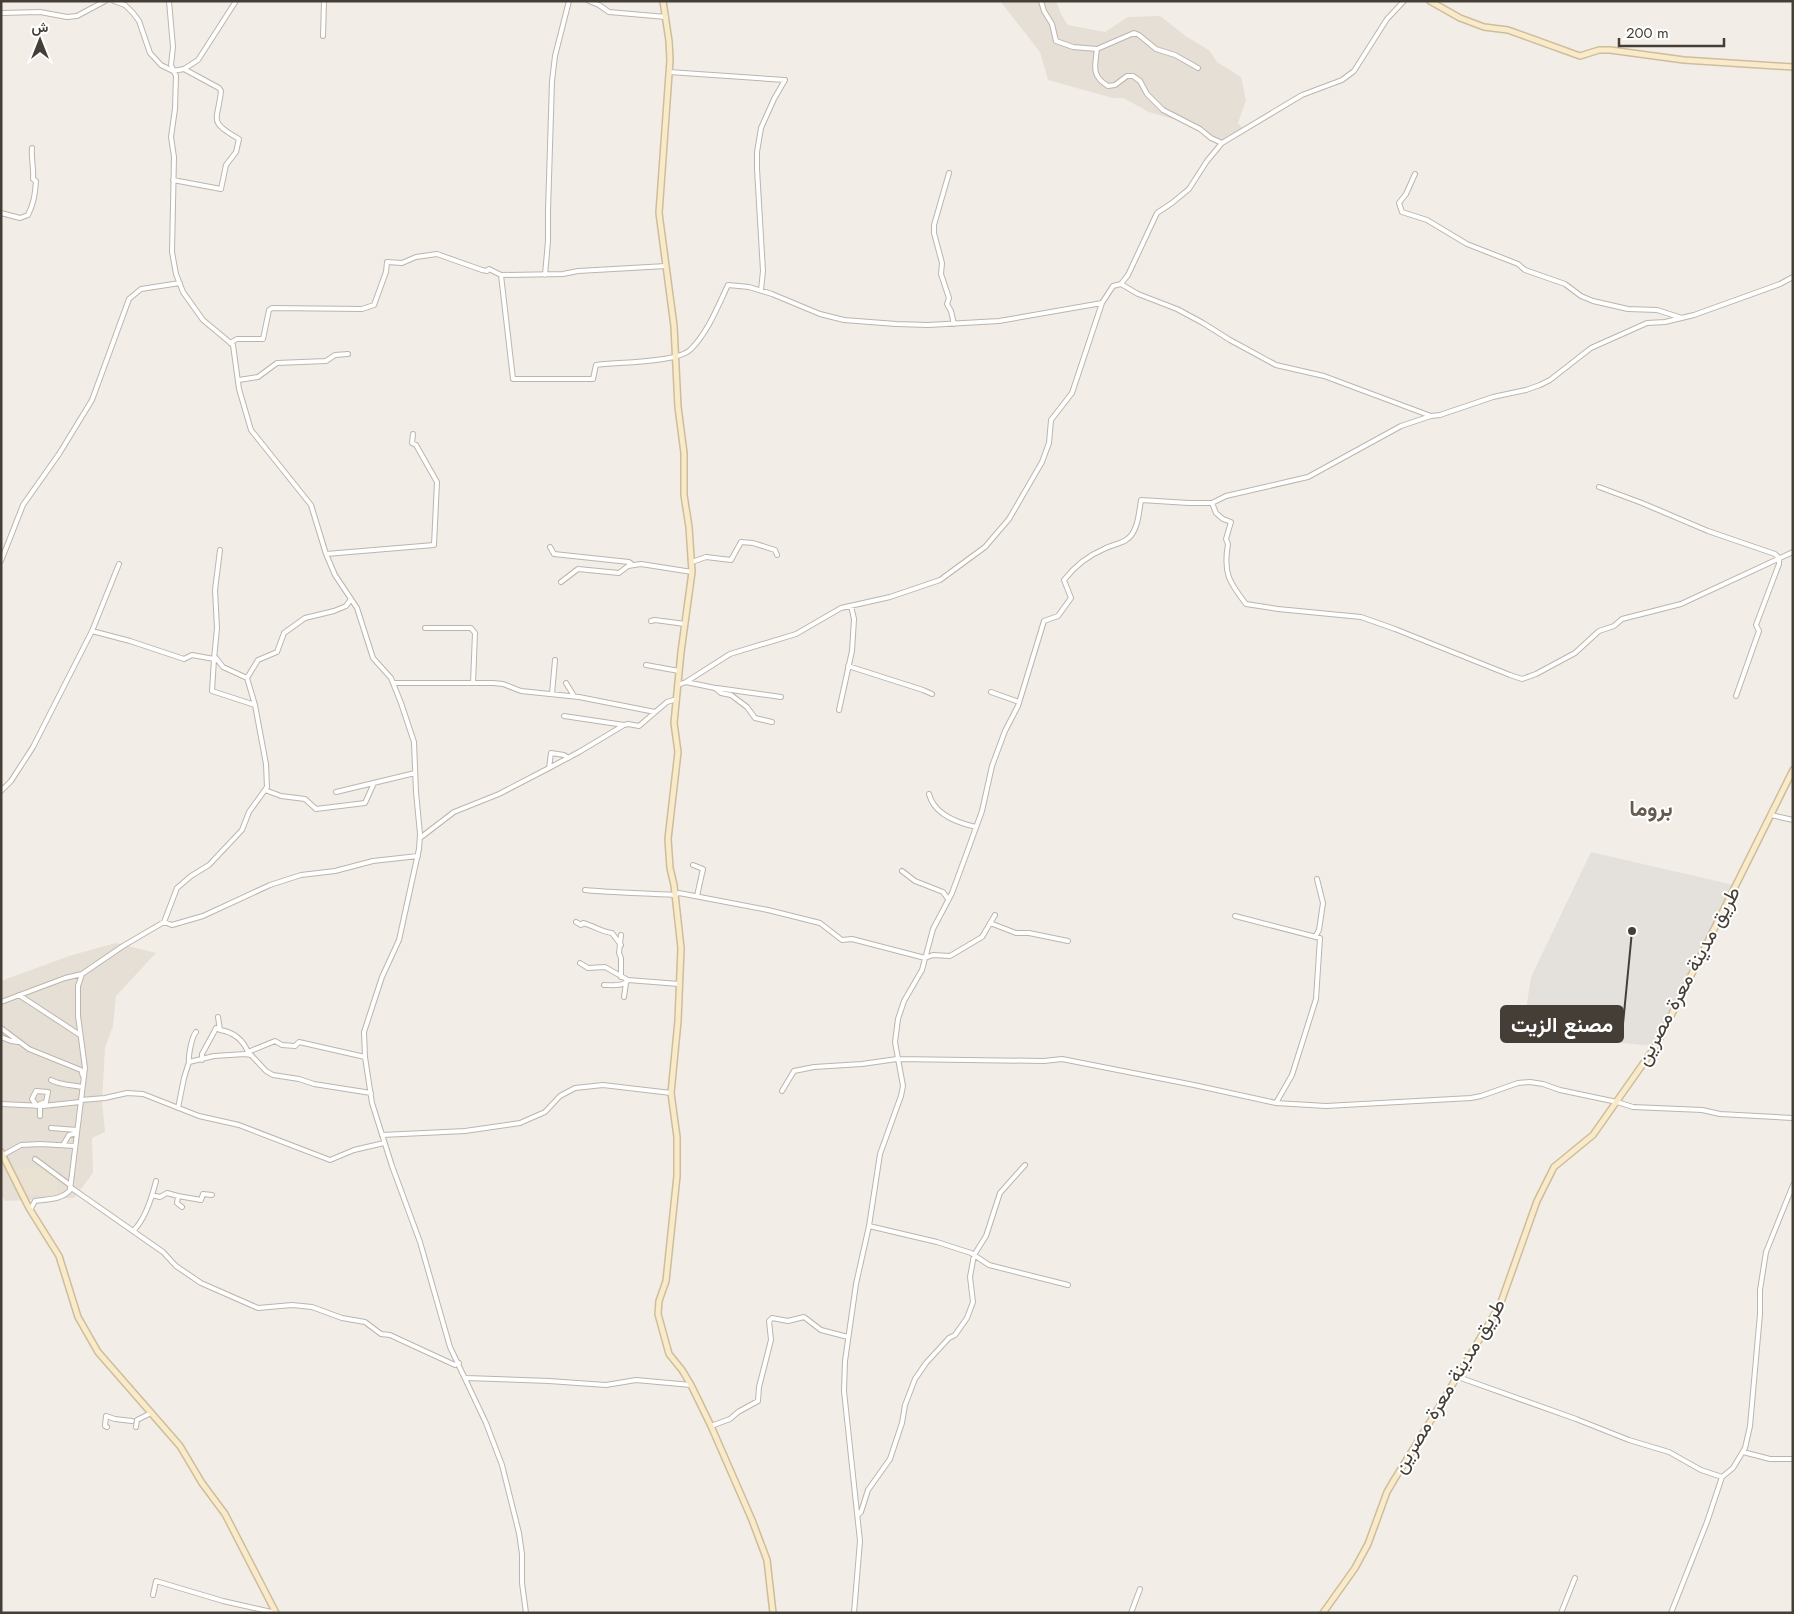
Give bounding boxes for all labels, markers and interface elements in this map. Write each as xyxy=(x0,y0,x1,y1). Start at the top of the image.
north arrow xyxy=(15,15,65,65)
scale bar xyxy=(1619,15,1724,47)
text: ش xyxy=(32,17,49,37)
text: 200 m xyxy=(1626,22,1669,44)
district label: بروما xyxy=(1629,792,1673,824)
street label: طريق مدينة معرة مصرين xyxy=(1628,881,1748,1071)
callout: مصنع الزيت xyxy=(1501,1006,1623,1042)
text: مصنع الزيت xyxy=(1511,1010,1613,1040)
street label: طريق مدينة معرة مصرين xyxy=(1385,1293,1513,1479)

